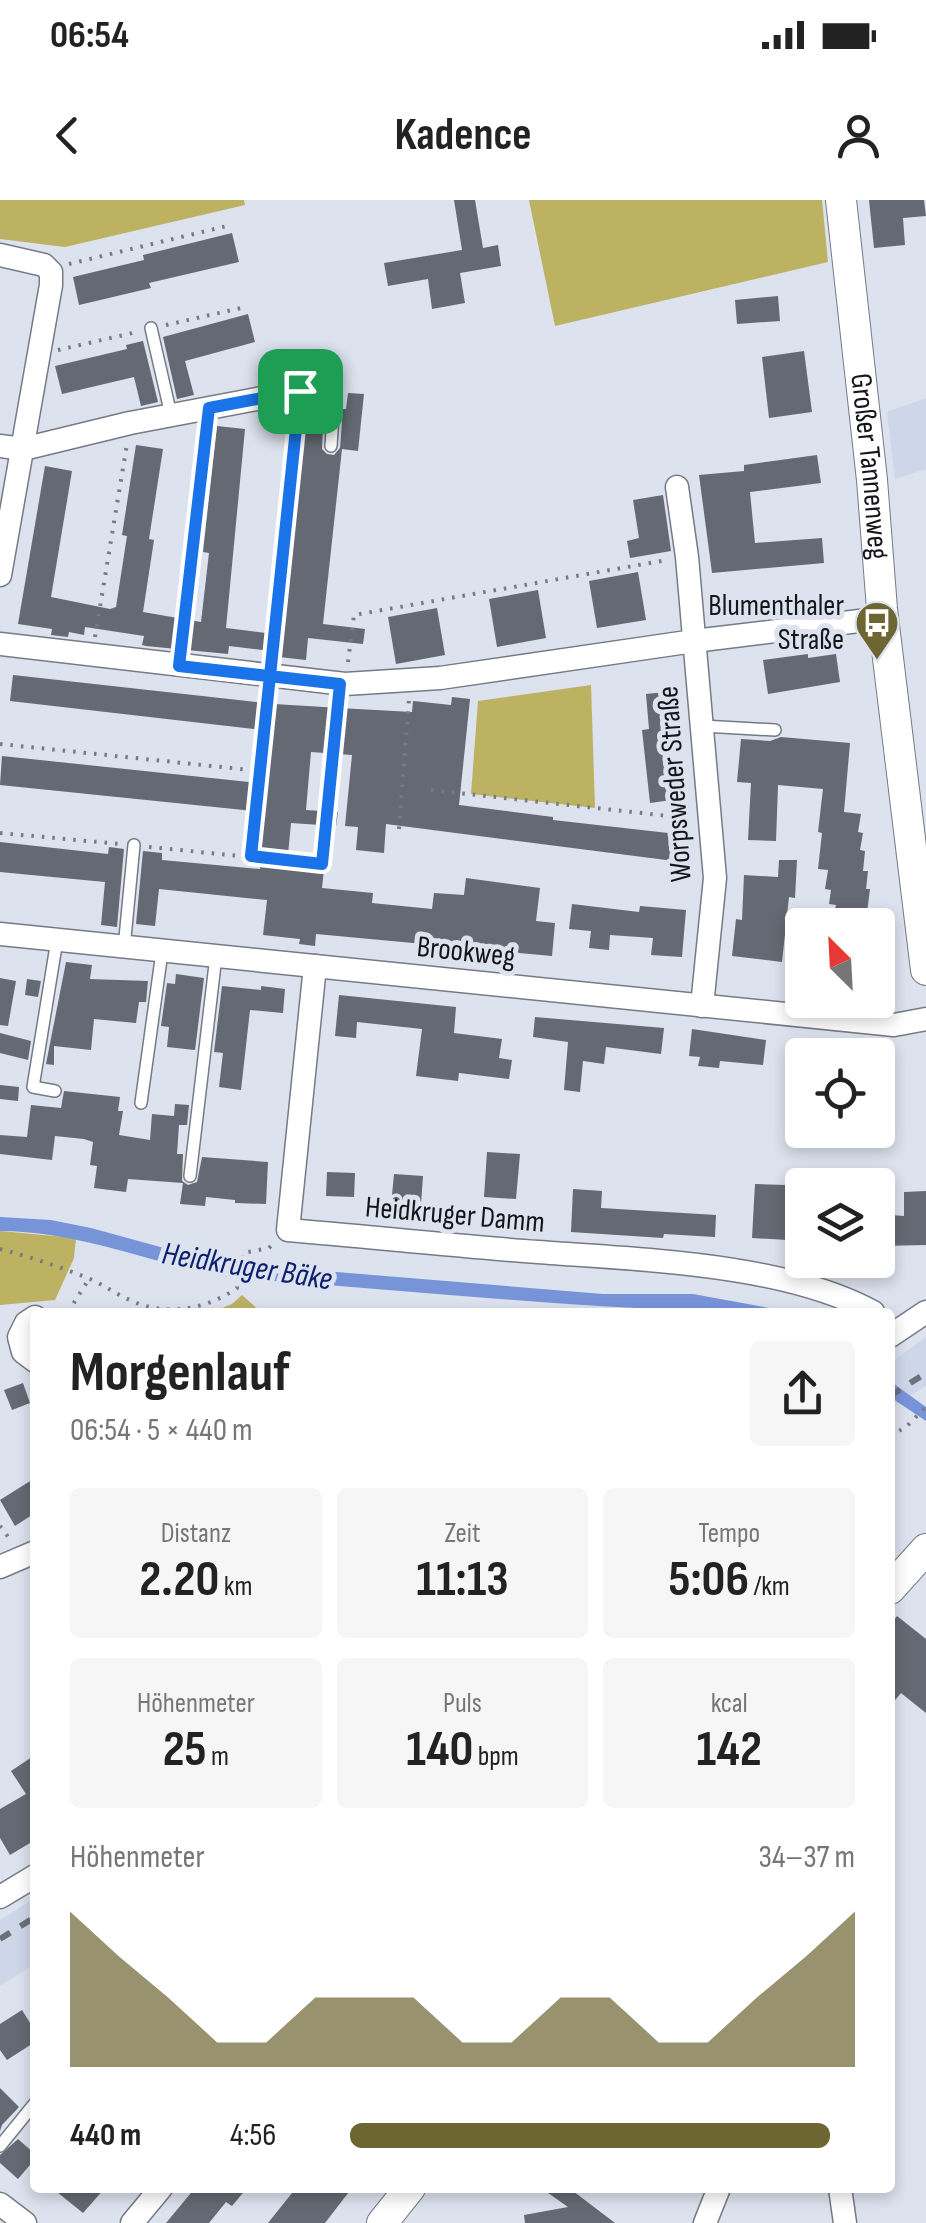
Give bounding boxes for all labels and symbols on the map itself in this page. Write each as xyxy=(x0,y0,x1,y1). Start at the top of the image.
pin xyxy=(258,349,343,434)
street label: Großer Tannenweg xyxy=(842,372,896,561)
place label: Blumenthaler Straße xyxy=(708,588,844,658)
bus stop icon: Blumenthaler Straße xyxy=(854,600,900,661)
street label: Worpsweder Straße xyxy=(650,685,700,883)
north arrow xyxy=(785,908,895,1018)
street label: Brookweg xyxy=(415,929,517,975)
street label: Heidkruger Damm xyxy=(364,1189,546,1241)
water label: Heidkruger Bäke xyxy=(159,1234,335,1300)

